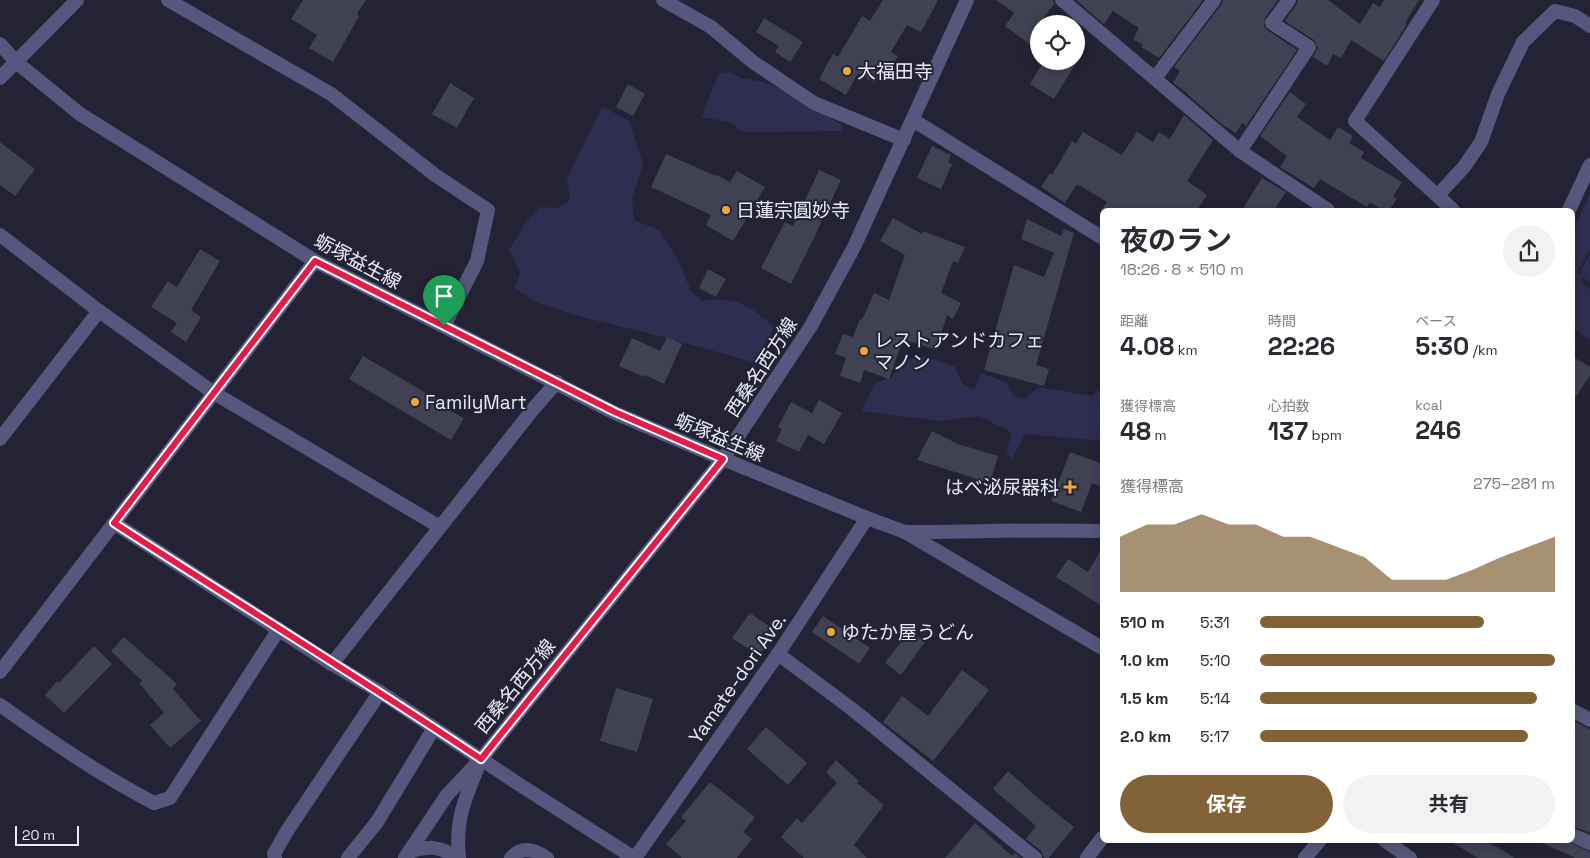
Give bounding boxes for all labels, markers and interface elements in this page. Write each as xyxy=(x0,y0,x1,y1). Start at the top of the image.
map controls xyxy=(1030,15,1085,70)
button: locate xyxy=(1030,15,1085,70)
place label: 大福田寺 xyxy=(857,59,933,84)
marker: 大福田寺 xyxy=(841,65,853,77)
place label: 日蓮宗圓妙寺 xyxy=(736,198,850,223)
marker: 日蓮宗圓妙寺 xyxy=(720,204,732,216)
text: 夜のラン xyxy=(1120,222,1232,258)
button: share xyxy=(1503,225,1555,277)
street label: 蛎塚益生線 xyxy=(310,228,406,295)
text: 18:26 · 8 × 510 m xyxy=(1120,259,1244,280)
pin xyxy=(423,275,465,326)
icon: arrive xyxy=(430,282,458,310)
text: 距離 xyxy=(1120,312,1148,330)
text: 時間 xyxy=(1268,312,1296,330)
text: ペース xyxy=(1415,312,1457,330)
street label: 西桑名西方線 xyxy=(720,313,803,422)
place label: レストアンドカフェ マノン xyxy=(874,328,1044,375)
text: 4.08 xyxy=(1120,330,1174,362)
text: 22:26 xyxy=(1268,330,1335,362)
text: 5:30 xyxy=(1415,330,1469,362)
text: km xyxy=(1174,341,1197,359)
text: /km xyxy=(1469,341,1498,359)
marker: レストアンドカフェ マノン xyxy=(858,345,870,357)
place label: FamilyMart xyxy=(425,390,527,415)
marker: FamilyMart xyxy=(409,396,421,408)
text: kcal xyxy=(1415,396,1442,414)
text: 獲得標高 xyxy=(1120,397,1176,415)
text: 心拍数 xyxy=(1268,397,1310,415)
street label: 蛎塚益生線 xyxy=(671,407,768,468)
text: 246 xyxy=(1415,414,1461,446)
text: 48 xyxy=(1120,415,1151,447)
text: 137 xyxy=(1268,415,1308,447)
text: m xyxy=(1151,426,1167,444)
text: bpm xyxy=(1308,426,1342,444)
text: 275–281 m xyxy=(1473,473,1555,494)
place label: はべ泌尿器科 xyxy=(945,475,1059,500)
text: 獲得標高 xyxy=(1120,476,1184,497)
marker: はべ泌尿器科 xyxy=(1063,480,1077,494)
street label: Yamate-dori Ave. xyxy=(683,608,792,748)
text: 510 m xyxy=(1120,612,1165,633)
text: 5:31 xyxy=(1200,612,1230,633)
place label: ゆたか屋うどん xyxy=(841,620,974,645)
marker: ゆたか屋うどん xyxy=(825,626,837,638)
street label: 西桑名西方線 xyxy=(470,634,561,738)
text: 1.0 km xyxy=(1120,650,1169,671)
text: 5:10 xyxy=(1200,650,1231,671)
text: 1.5 km xyxy=(1120,688,1168,709)
text: 5:14 xyxy=(1200,688,1230,709)
text: 2.0 km xyxy=(1120,726,1171,747)
text: 5:17 xyxy=(1200,726,1229,747)
button: 保存 xyxy=(1120,775,1333,833)
button: 共有 xyxy=(1343,775,1555,833)
scale bar xyxy=(15,823,79,846)
text: 20 m xyxy=(22,826,55,844)

